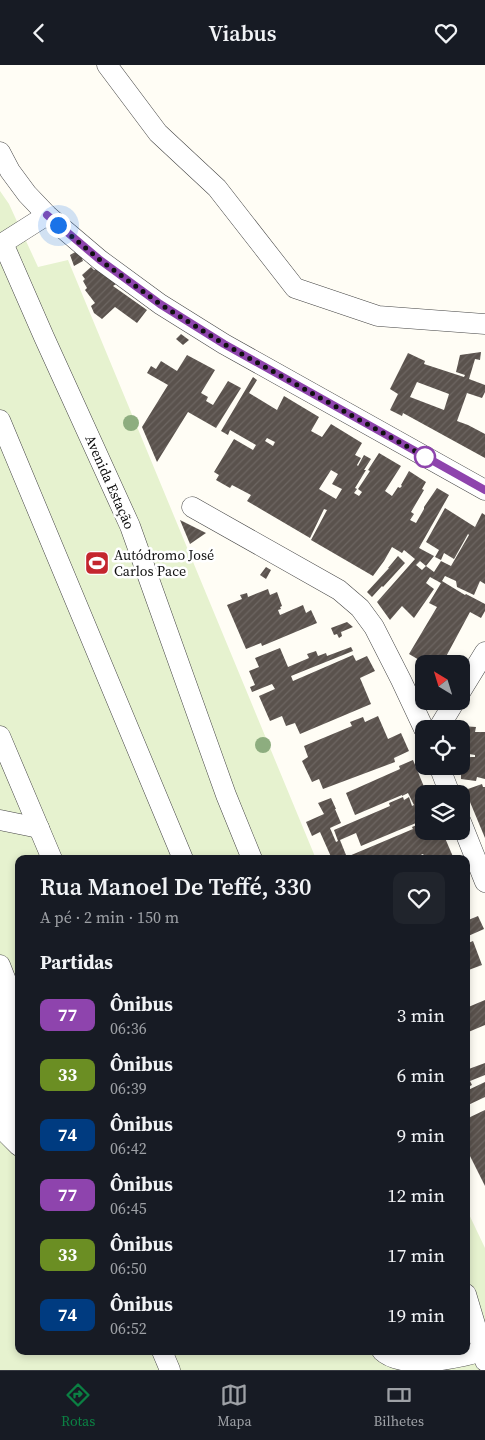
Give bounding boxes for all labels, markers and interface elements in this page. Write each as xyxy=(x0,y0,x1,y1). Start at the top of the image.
text: Viabus xyxy=(209,18,276,48)
icon: back xyxy=(25,19,53,47)
icon: heart xyxy=(432,19,460,47)
your location xyxy=(46,213,71,238)
street label: Avenida Estação xyxy=(80,432,140,533)
unlabelled marker xyxy=(414,446,436,468)
place label: Autódromo José Carlos Pace xyxy=(114,545,214,581)
sports icon: Autódromo José Carlos Pace xyxy=(84,550,110,576)
north arrow xyxy=(415,655,470,710)
map controls xyxy=(415,655,470,840)
button: locate xyxy=(415,720,470,775)
button: layers xyxy=(415,785,470,840)
text: Rua Manoel De Teffé, 330 xyxy=(40,870,312,903)
button: heart xyxy=(393,872,445,924)
text: A pé · 2 min · 150 m xyxy=(40,906,179,928)
text: Partidas xyxy=(40,949,113,975)
text: Ônibus xyxy=(110,991,173,1017)
text: 77 xyxy=(58,1002,77,1027)
text: 3 min xyxy=(397,1002,445,1028)
text: 06:36 xyxy=(110,1017,147,1039)
text: Ônibus xyxy=(110,1051,173,1077)
text: 33 xyxy=(58,1062,77,1087)
text: 6 min xyxy=(397,1062,445,1088)
text: 06:39 xyxy=(110,1077,147,1099)
text: Ônibus xyxy=(110,1111,173,1137)
text: 74 xyxy=(58,1122,77,1147)
text: 9 min xyxy=(397,1122,445,1148)
text: 06:42 xyxy=(110,1137,147,1159)
text: Ônibus xyxy=(110,1171,173,1197)
text: 77 xyxy=(58,1182,77,1207)
text: 12 min xyxy=(387,1182,445,1208)
text: 06:45 xyxy=(110,1197,147,1219)
text: Ônibus xyxy=(110,1231,173,1257)
text: 33 xyxy=(58,1242,77,1267)
text: 17 min xyxy=(387,1242,445,1268)
text: 06:50 xyxy=(110,1257,147,1279)
text: Ônibus xyxy=(110,1291,173,1317)
text: 74 xyxy=(58,1302,77,1327)
text: 19 min xyxy=(387,1302,445,1328)
text: 06:52 xyxy=(110,1317,147,1339)
tab: Rotas xyxy=(61,1381,95,1431)
tab: Mapa xyxy=(217,1381,252,1431)
tab: Bilhetes xyxy=(374,1381,424,1431)

